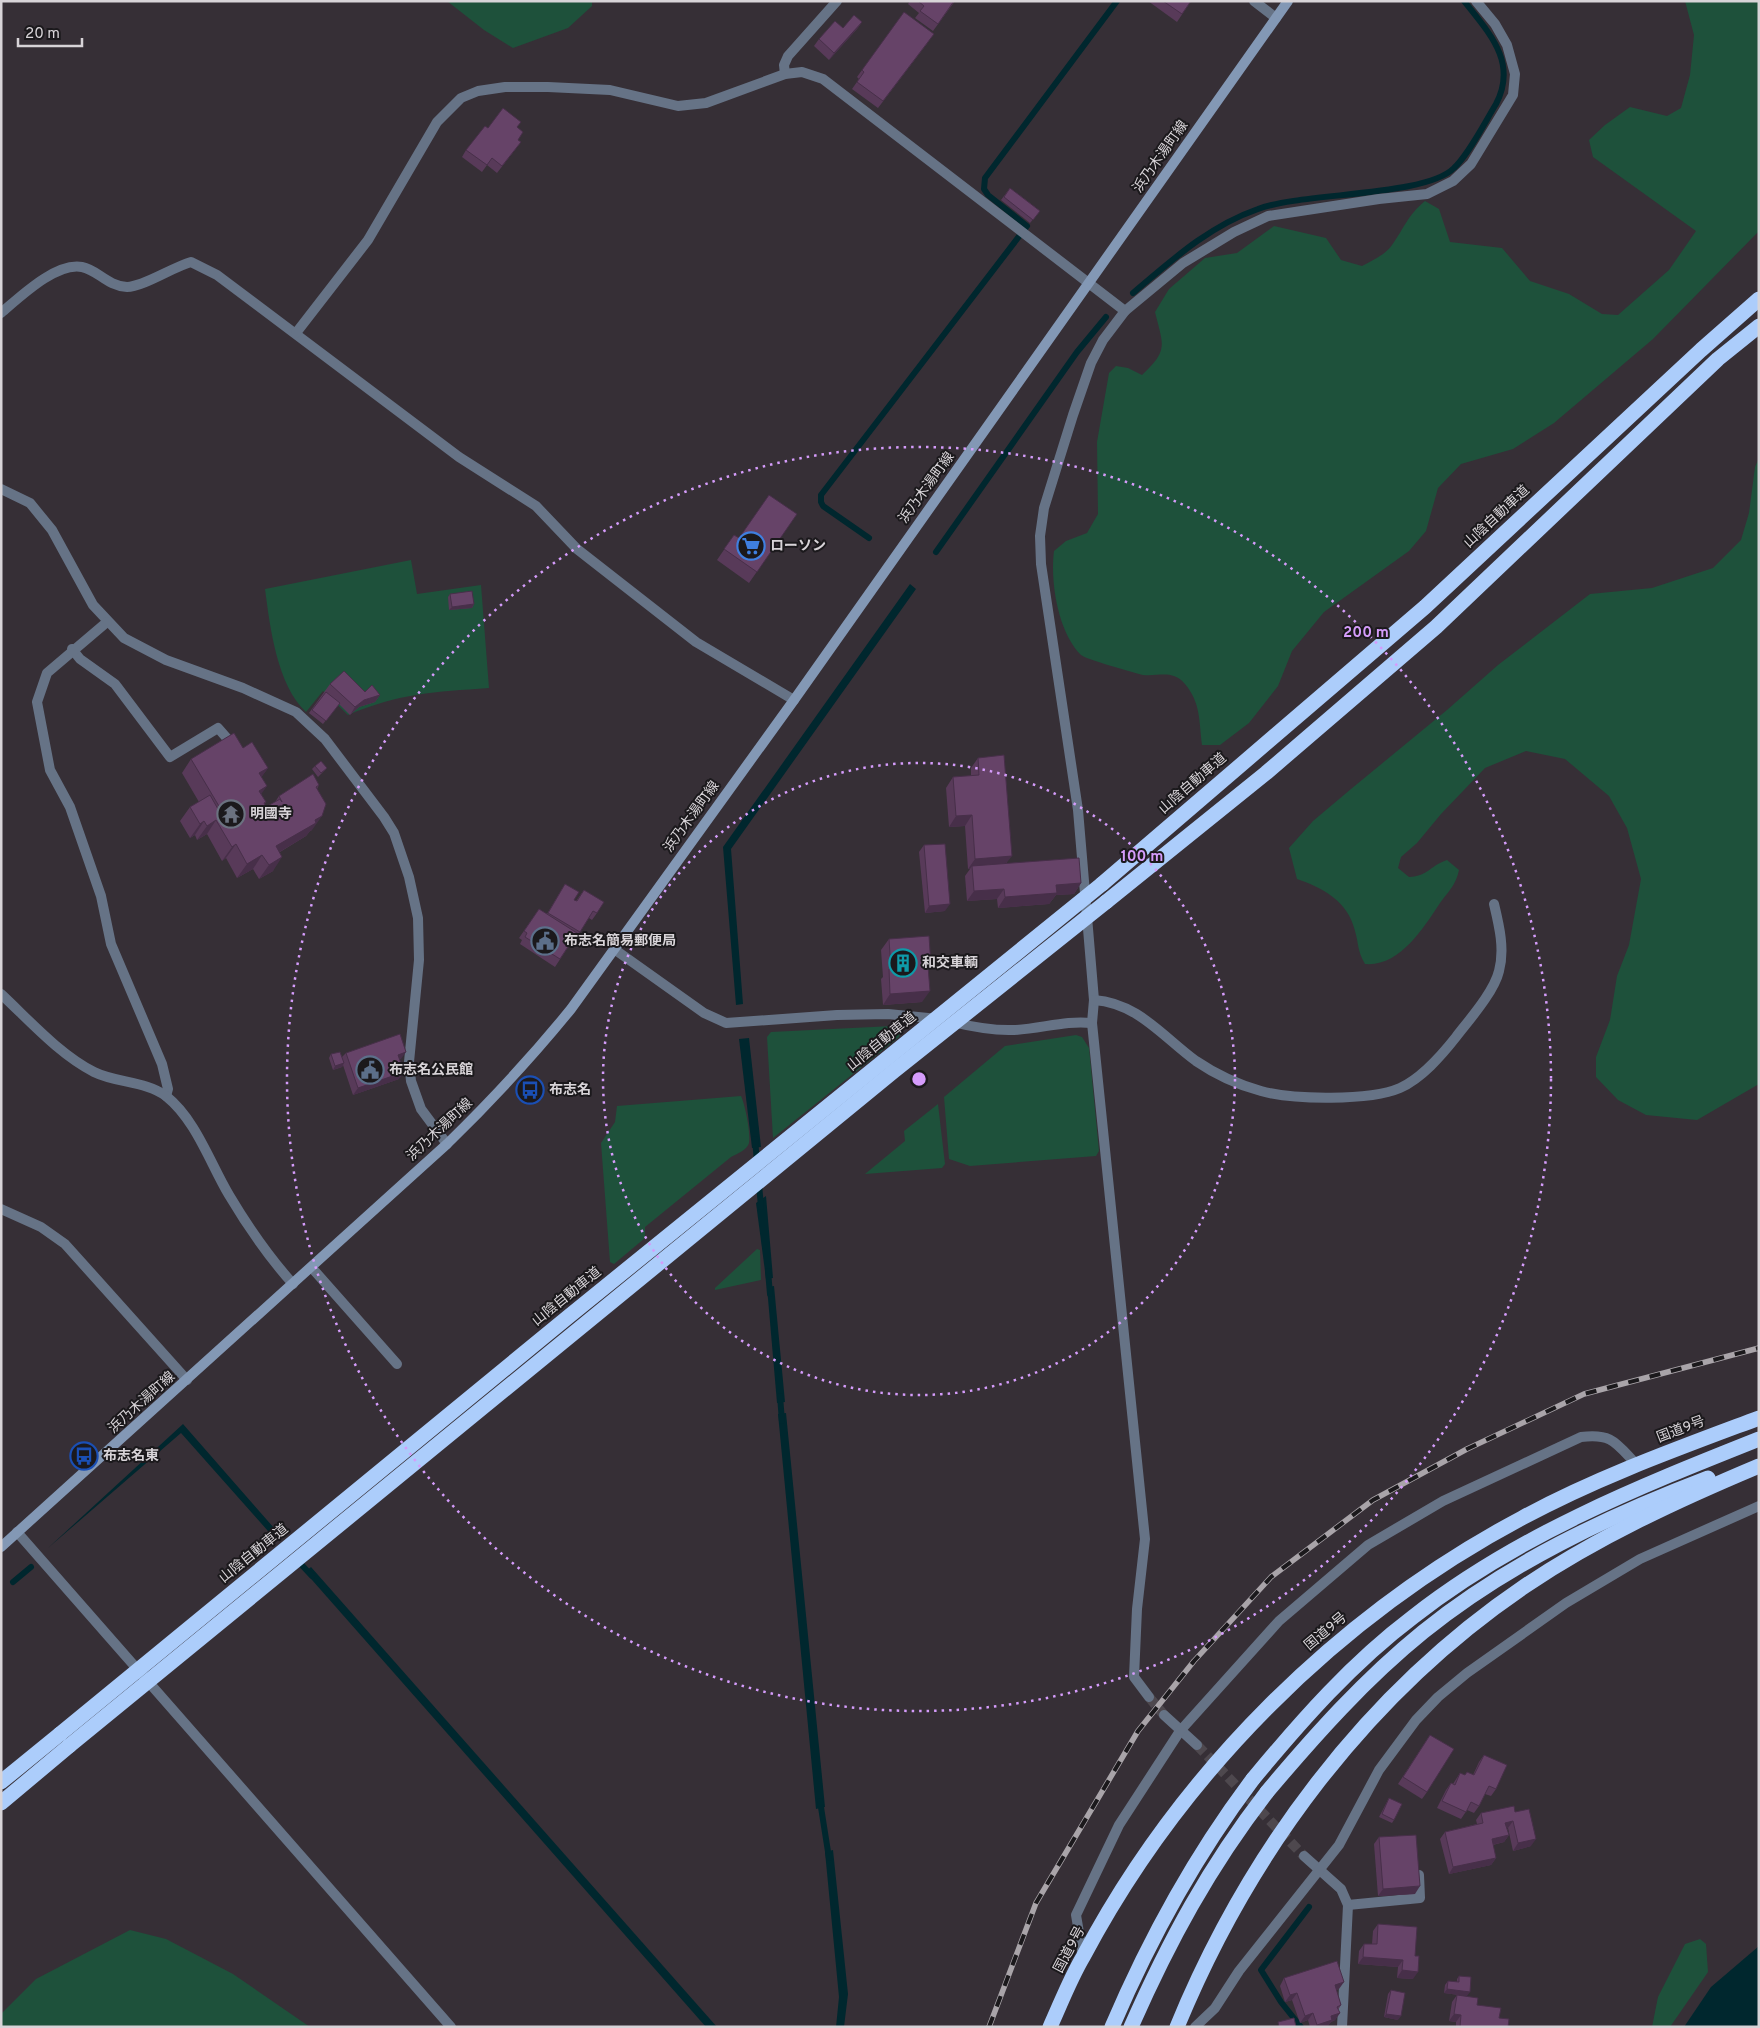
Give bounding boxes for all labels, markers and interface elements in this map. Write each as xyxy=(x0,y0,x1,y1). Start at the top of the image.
scale bar xyxy=(18,15,81,47)
text: 20 m xyxy=(25,25,60,44)
street label: 浜乃木湯町線 xyxy=(1130,118,1192,196)
street label: 浜乃木湯町線 xyxy=(895,449,959,527)
street label: 山陰自動車道 xyxy=(1460,482,1534,552)
supermarket icon: ローソン xyxy=(736,531,766,561)
place label: ローソン xyxy=(770,538,826,555)
text: 200 m xyxy=(1343,624,1389,643)
street label: 山陰自動車道 xyxy=(1156,750,1230,818)
street label: 浜乃木湯町線 xyxy=(660,778,724,856)
temple icon: 明國寺 xyxy=(216,799,246,829)
place label: 明國寺 xyxy=(250,806,292,823)
text: 100 m xyxy=(1121,848,1163,867)
public building icon: 布志名簡易郵便局 xyxy=(530,926,560,956)
place label: 布志名簡易郵便局 xyxy=(564,932,676,950)
building icon: 和交車輌 xyxy=(888,948,918,978)
place label: 和交車輌 xyxy=(922,955,978,972)
street label: 山陰自動車道 xyxy=(844,1009,920,1075)
public building icon: 布志名公民館 xyxy=(355,1055,385,1085)
place label: 布志名公民館 xyxy=(389,1062,473,1079)
centre of rings xyxy=(910,1070,928,1088)
bus stop icon: 布志名 xyxy=(515,1075,545,1105)
place label: 布志名 xyxy=(549,1082,591,1099)
street label: 浜乃木湯町線 xyxy=(403,1095,477,1165)
street label: 山陰自動車道 xyxy=(529,1264,605,1330)
street label: 浜乃木湯町線 xyxy=(105,1369,179,1437)
street label: 国道9号 xyxy=(1654,1413,1708,1447)
bus stop icon: 布志名東 xyxy=(69,1441,99,1471)
place label: 布志名東 xyxy=(103,1448,159,1465)
street label: 山陰自動車道 xyxy=(216,1521,292,1587)
street label: 国道9号 xyxy=(1301,1609,1351,1655)
street label: 国道9号 xyxy=(1051,1924,1089,1976)

